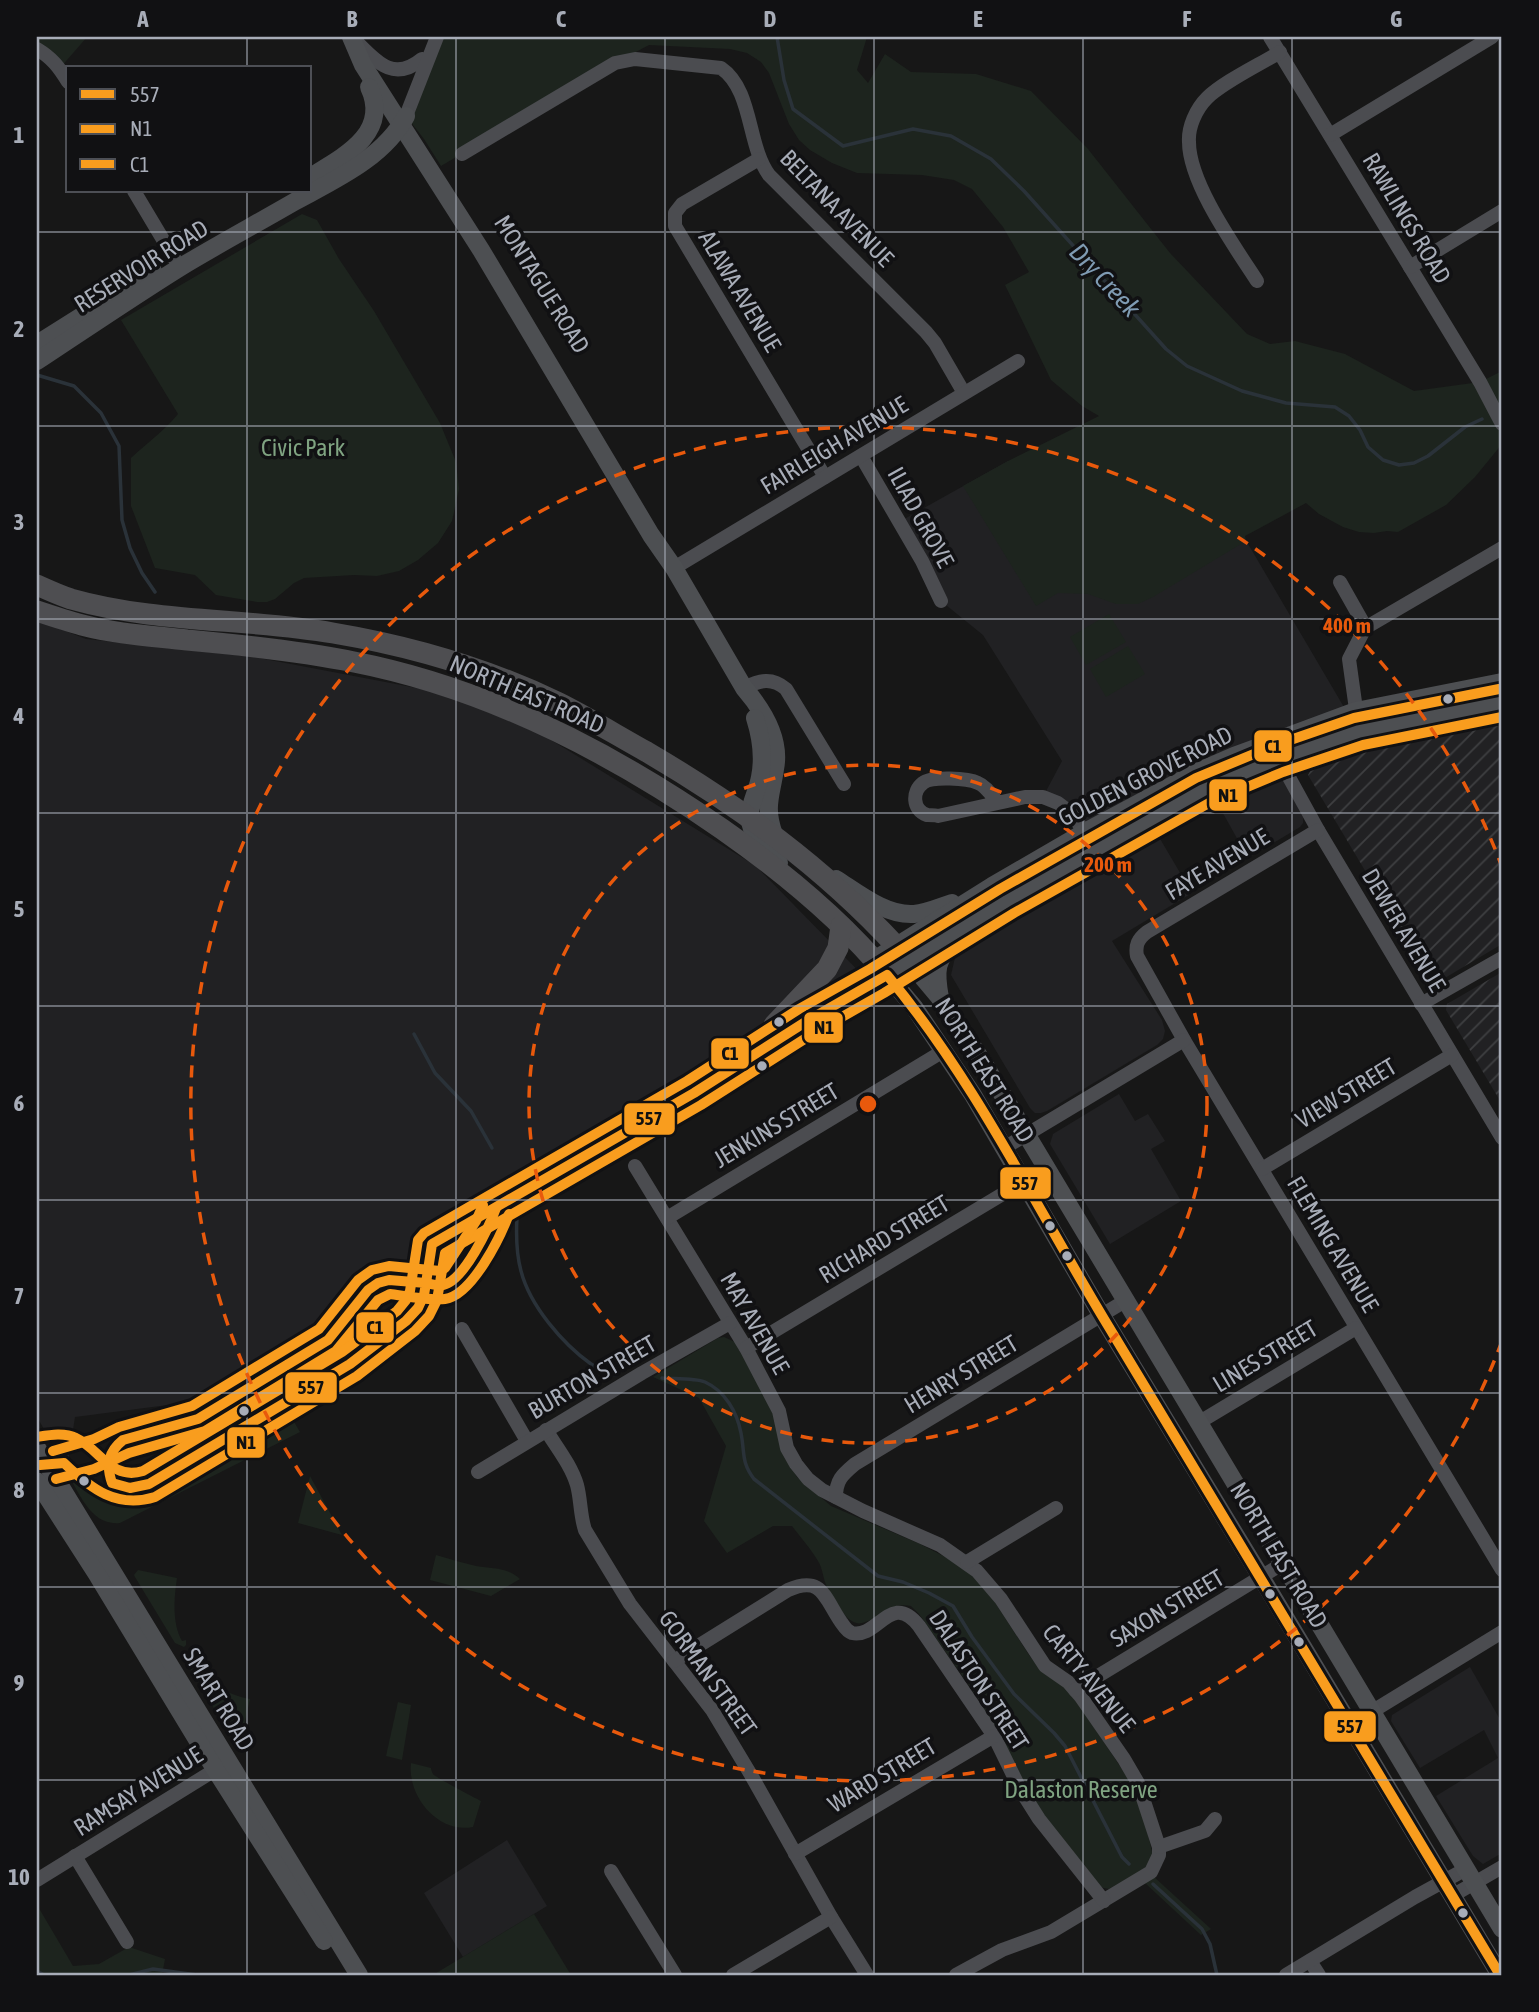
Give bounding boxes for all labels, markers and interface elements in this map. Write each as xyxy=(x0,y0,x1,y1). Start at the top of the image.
text: A xyxy=(136,6,149,32)
text: B xyxy=(347,6,358,32)
text: C xyxy=(556,6,567,32)
text: D xyxy=(764,6,777,32)
text: E xyxy=(973,6,983,32)
text: F xyxy=(1182,6,1192,32)
text: G xyxy=(1390,6,1402,32)
legend xyxy=(66,66,312,192)
text: 557 xyxy=(130,82,160,106)
text: N1 xyxy=(130,116,152,140)
text: 1 xyxy=(14,122,25,148)
street label: BELTANA AVENUE xyxy=(775,144,899,272)
street label: RAWLINGS ROAD xyxy=(1357,148,1457,288)
text: C1 xyxy=(130,152,149,176)
street label: MONTAGUE ROAD xyxy=(489,210,595,358)
street label: RESERVOIR ROAD xyxy=(69,214,213,318)
street label: ALAWA AVENUE xyxy=(693,226,787,356)
water label: Dry Creek xyxy=(1063,237,1147,323)
text: 2 xyxy=(14,316,24,342)
street label: FAIRLEIGH AVENUE xyxy=(756,391,912,499)
park label: Civic Park xyxy=(261,434,345,461)
street label: ILIAD GROVE xyxy=(882,462,960,572)
text: 3 xyxy=(14,509,24,535)
text: 400 m xyxy=(1322,613,1371,637)
street label: NORTH EAST ROAD xyxy=(446,649,608,739)
unlabelled marker xyxy=(1441,692,1455,706)
text: 4 xyxy=(13,703,25,729)
street label: GOLDEN GROVE ROAD xyxy=(1053,720,1237,832)
line badge: C1 xyxy=(1253,729,1293,763)
text: C1 xyxy=(1264,735,1282,757)
line badge: N1 xyxy=(1208,778,1248,812)
text: N1 xyxy=(1218,784,1238,806)
street label: FAYE AVENUE xyxy=(1160,823,1274,905)
text: 200 m xyxy=(1084,852,1132,876)
street label: DEWER AVENUE xyxy=(1357,864,1451,996)
text: 5 xyxy=(14,896,25,922)
street label: NORTH EAST ROAD xyxy=(930,993,1040,1147)
line badge: N1 xyxy=(803,1011,844,1044)
unlabelled marker xyxy=(772,1015,786,1029)
text: N1 xyxy=(814,1016,834,1038)
line badge: C1 xyxy=(710,1037,750,1070)
text: C1 xyxy=(721,1042,739,1064)
street label: VIEW STREET xyxy=(1291,1052,1402,1134)
unlabelled marker xyxy=(755,1059,769,1073)
street label: JENKINS STREET xyxy=(709,1077,844,1173)
text: 6 xyxy=(14,1090,25,1116)
centre of rings xyxy=(856,1092,880,1116)
line badge: 557 xyxy=(623,1102,676,1136)
text: 557 xyxy=(636,1107,662,1129)
line badge: 557 xyxy=(999,1166,1052,1200)
street label: FLEMING AVENUE xyxy=(1282,1171,1384,1317)
text: 557 xyxy=(1012,1172,1038,1194)
street label: RICHARD STREET xyxy=(814,1189,954,1288)
unlabelled marker xyxy=(1043,1219,1057,1233)
unlabelled marker xyxy=(1060,1249,1074,1263)
street label: MAY AVENUE xyxy=(715,1268,795,1378)
text: 7 xyxy=(14,1283,24,1309)
line badge: C1 xyxy=(355,1311,395,1344)
street label: LINES STREET xyxy=(1208,1314,1322,1398)
text: C1 xyxy=(366,1316,384,1338)
street label: BURTON STREET xyxy=(523,1329,661,1424)
street label: HENRY STREET xyxy=(899,1329,1023,1418)
line badge: 557 xyxy=(284,1371,338,1404)
text: 557 xyxy=(298,1376,324,1398)
unlabelled marker xyxy=(237,1404,251,1418)
line badge: N1 xyxy=(226,1426,266,1459)
text: N1 xyxy=(236,1431,256,1453)
unlabelled marker xyxy=(77,1474,91,1488)
text: 8 xyxy=(14,1477,25,1503)
street label: NORTH EAST ROAD xyxy=(1225,1477,1333,1633)
street label: SAXON STREET xyxy=(1105,1563,1229,1652)
unlabelled marker xyxy=(1263,1587,1277,1601)
street label: GORMAN STREET xyxy=(654,1605,763,1741)
street label: DALASTON STREET xyxy=(924,1605,1035,1755)
street label: CARTY AVENUE xyxy=(1037,1619,1141,1737)
unlabelled marker xyxy=(1292,1635,1306,1649)
street label: SMART ROAD xyxy=(178,1643,260,1755)
text: 9 xyxy=(14,1670,25,1696)
line badge: 557 xyxy=(1323,1710,1377,1743)
text: 557 xyxy=(1337,1715,1363,1737)
street label: WARD STREET xyxy=(823,1732,941,1818)
street label: RAMSAY AVENUE xyxy=(69,1741,207,1841)
park label: Dalaston Reserve xyxy=(1004,1776,1158,1803)
text: 10 xyxy=(8,1864,30,1890)
unlabelled marker xyxy=(1456,1906,1470,1920)

